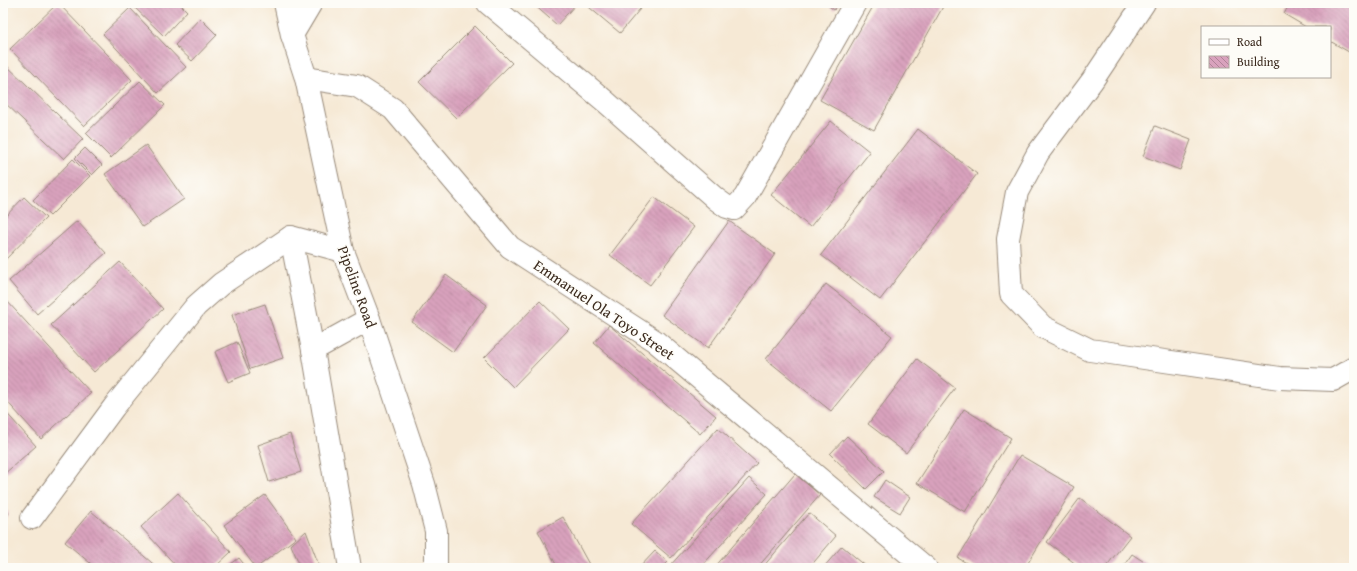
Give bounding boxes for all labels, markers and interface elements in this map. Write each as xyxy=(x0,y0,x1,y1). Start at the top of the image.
legend xyxy=(1201,26,1331,78)
text: Road xyxy=(1237,33,1263,50)
text: Building xyxy=(1237,53,1280,70)
street label: Pipeline Road xyxy=(333,243,382,331)
street label: Emmanuel Ola Toyo Street xyxy=(530,255,679,365)

